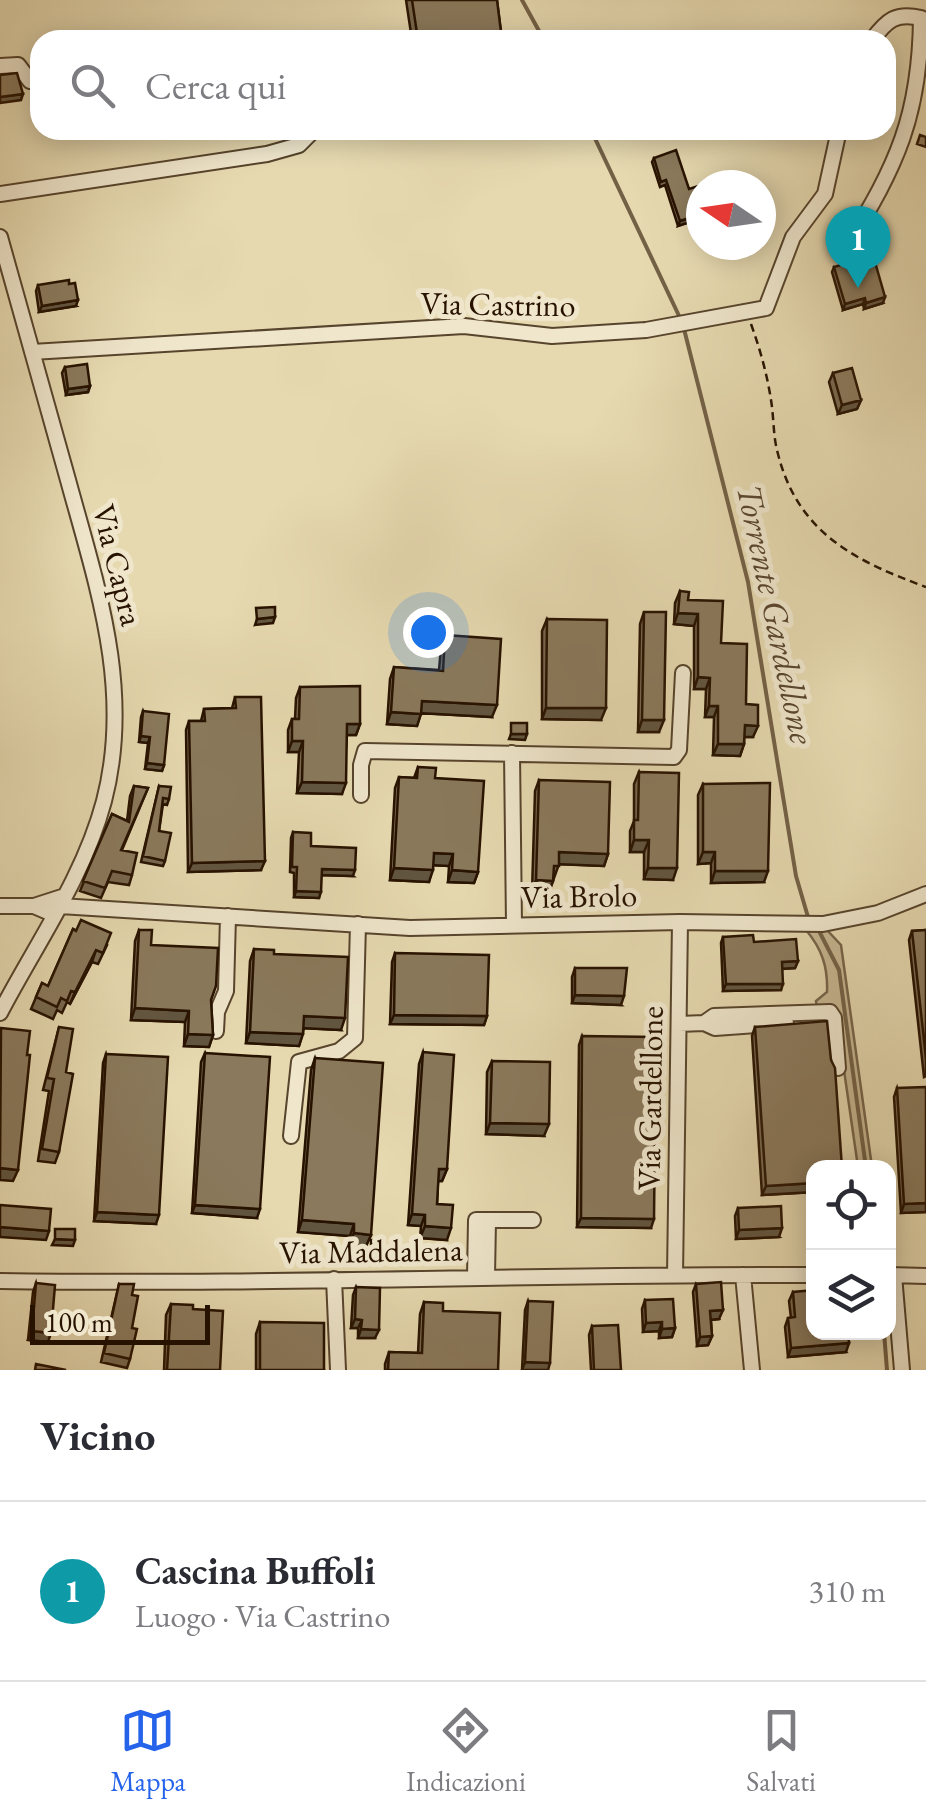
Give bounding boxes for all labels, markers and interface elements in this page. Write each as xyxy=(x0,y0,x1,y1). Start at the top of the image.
search box xyxy=(30,30,896,140)
icon: search xyxy=(65,58,120,113)
text: Cerca qui xyxy=(145,61,286,110)
north arrow xyxy=(686,170,776,260)
pin: 1 xyxy=(826,206,890,288)
street label: Via Castrino xyxy=(420,282,576,326)
water label: Torrente Gardellone xyxy=(727,480,826,749)
street label: Via Capra xyxy=(83,500,153,630)
your location xyxy=(403,607,454,658)
street label: Via Brolo xyxy=(521,874,637,918)
street label: Via Gardellone xyxy=(627,1006,673,1190)
map controls xyxy=(806,1160,896,1340)
button: locate xyxy=(806,1160,896,1250)
street label: Via Maddalena xyxy=(279,1228,463,1274)
button: layers xyxy=(806,1250,896,1340)
scale bar xyxy=(30,1300,210,1344)
text: 100 m xyxy=(45,1304,113,1340)
text: Vicino xyxy=(40,1408,155,1463)
text: Cascina Buffoli xyxy=(135,1546,375,1595)
text: 1 xyxy=(64,1570,81,1612)
text: 310 m xyxy=(809,1570,886,1612)
text: Luogo · Via Castrino xyxy=(135,1595,390,1637)
tab: Mappa xyxy=(110,1703,186,1799)
tab: Indicazioni xyxy=(406,1703,526,1799)
tab: Salvati xyxy=(746,1703,816,1799)

